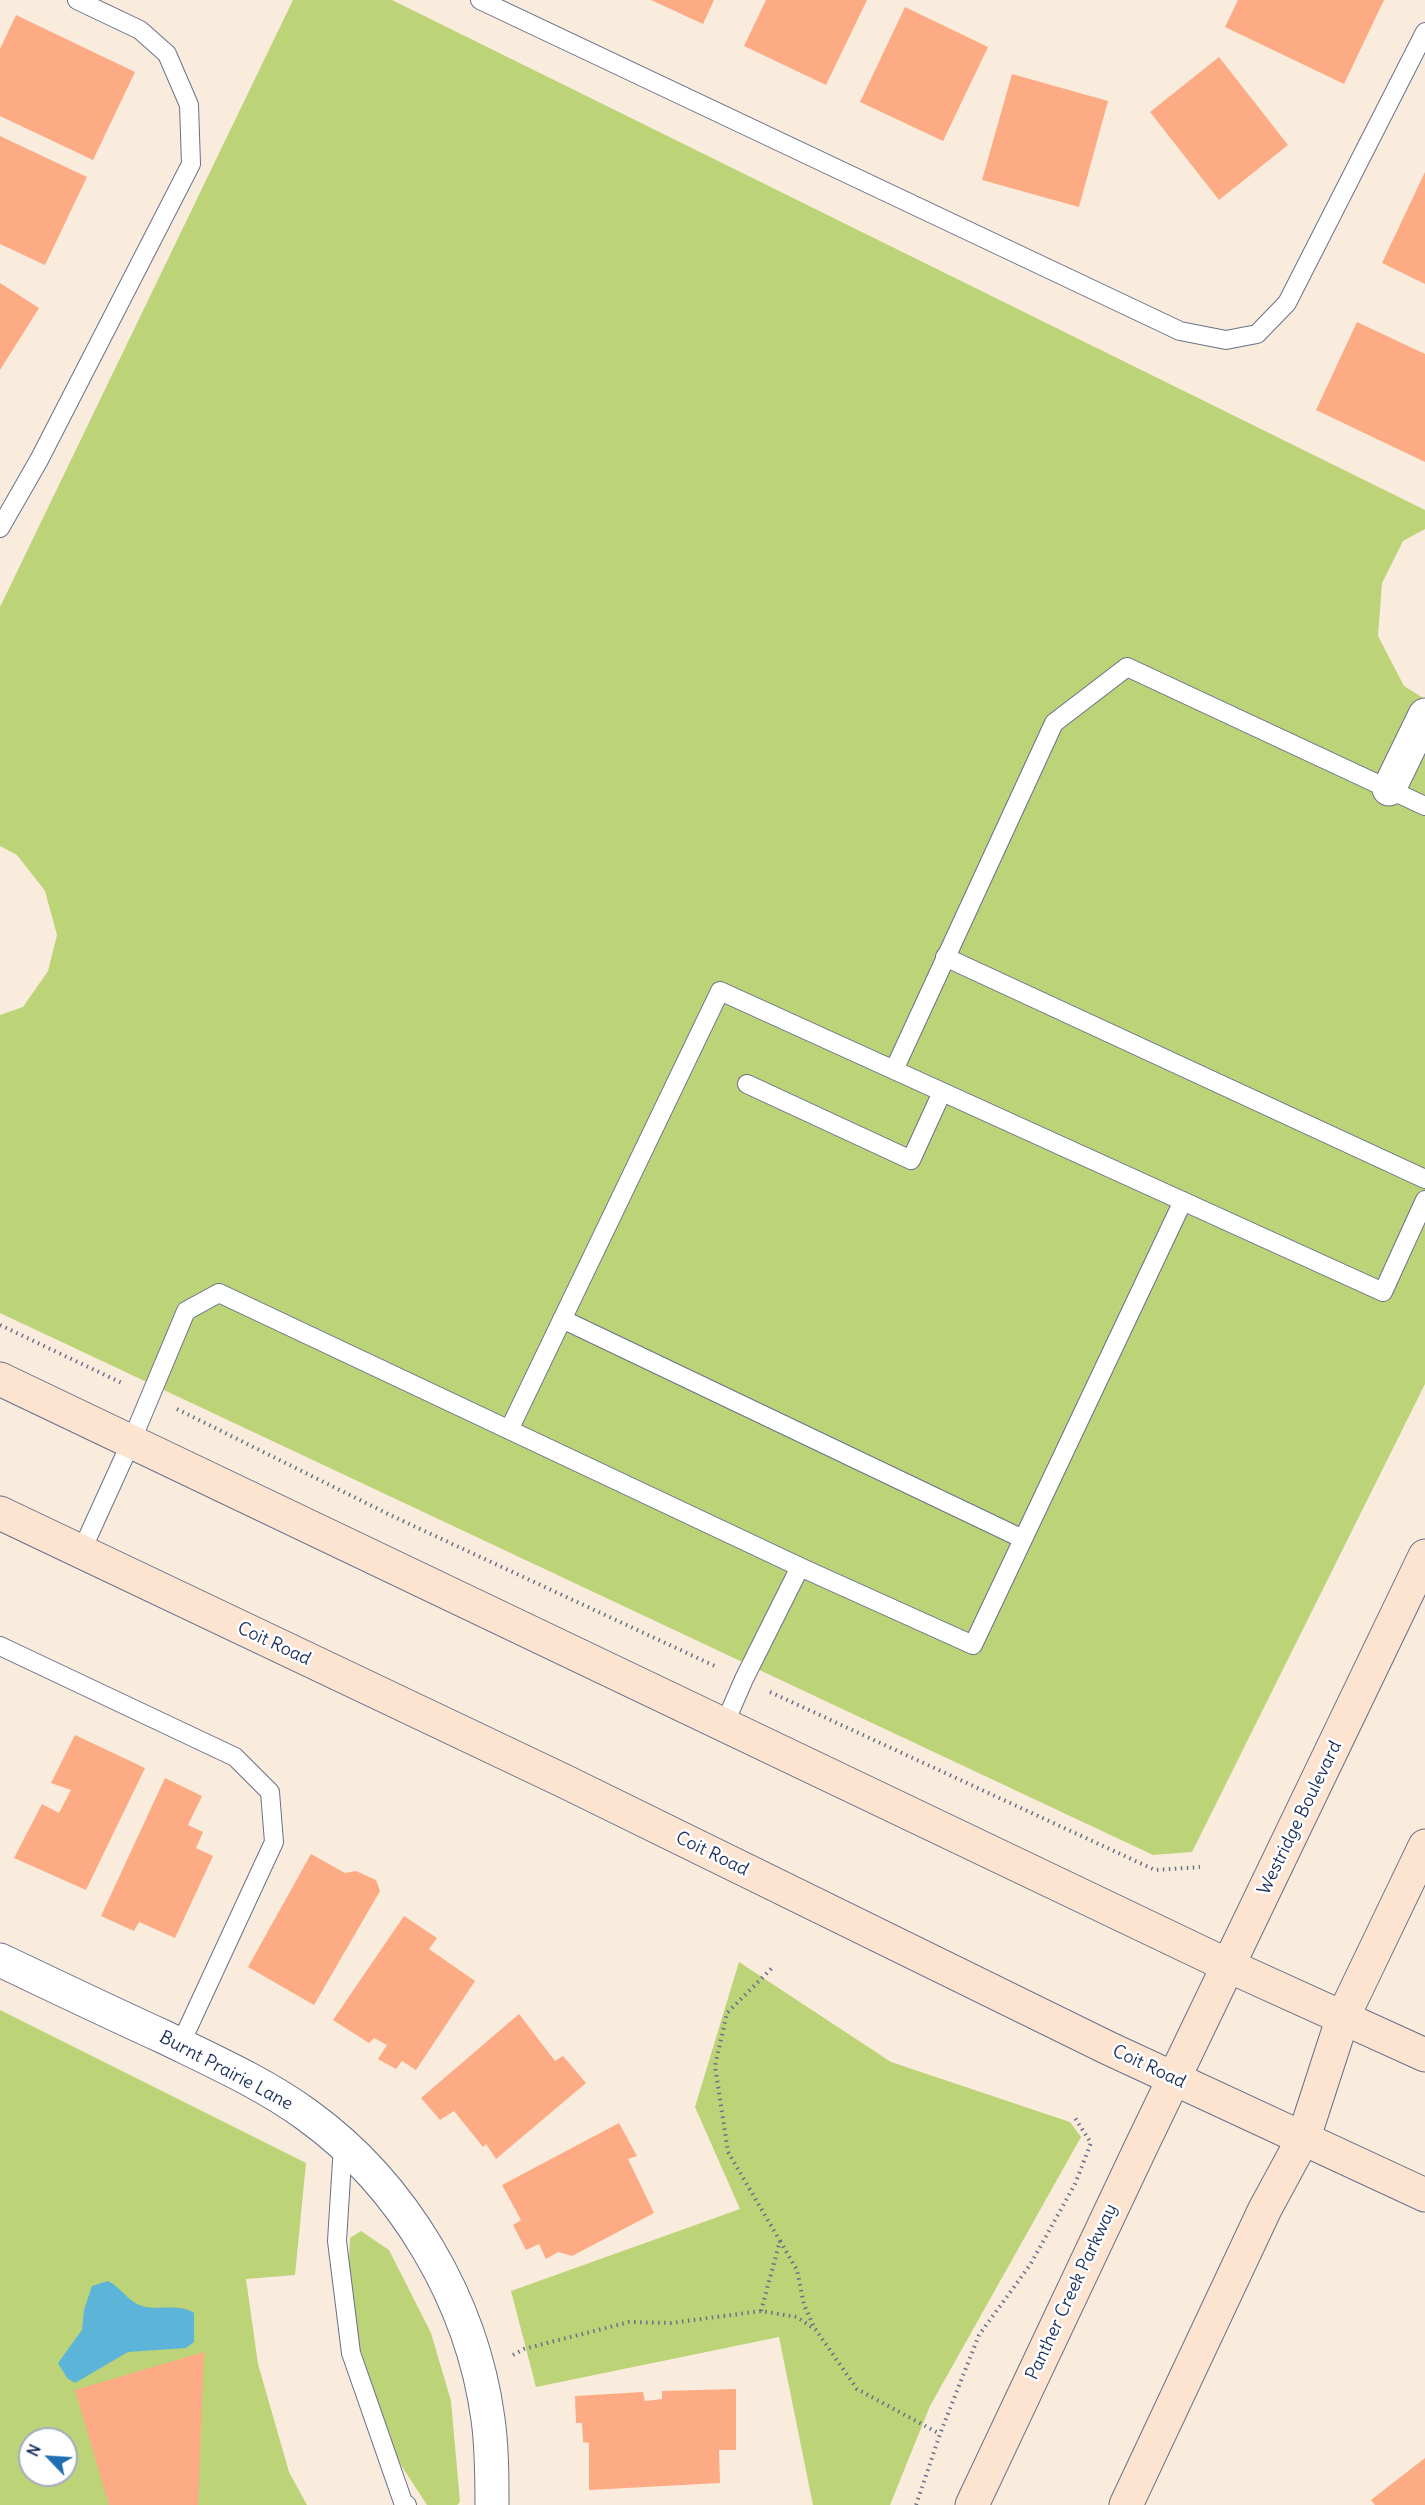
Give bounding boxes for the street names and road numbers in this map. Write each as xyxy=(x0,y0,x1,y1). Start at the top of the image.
street label: Coit Road xyxy=(234,1618,314,1670)
street label: Westridge Boulevard xyxy=(1253,1738,1347,1898)
street label: Coit Road xyxy=(672,1827,752,1881)
street label: Burnt Prairie Lane xyxy=(156,2027,296,2115)
street label: Coit Road xyxy=(1109,2041,1189,2093)
street label: Panther Creek Parkway xyxy=(1022,2200,1122,2384)

